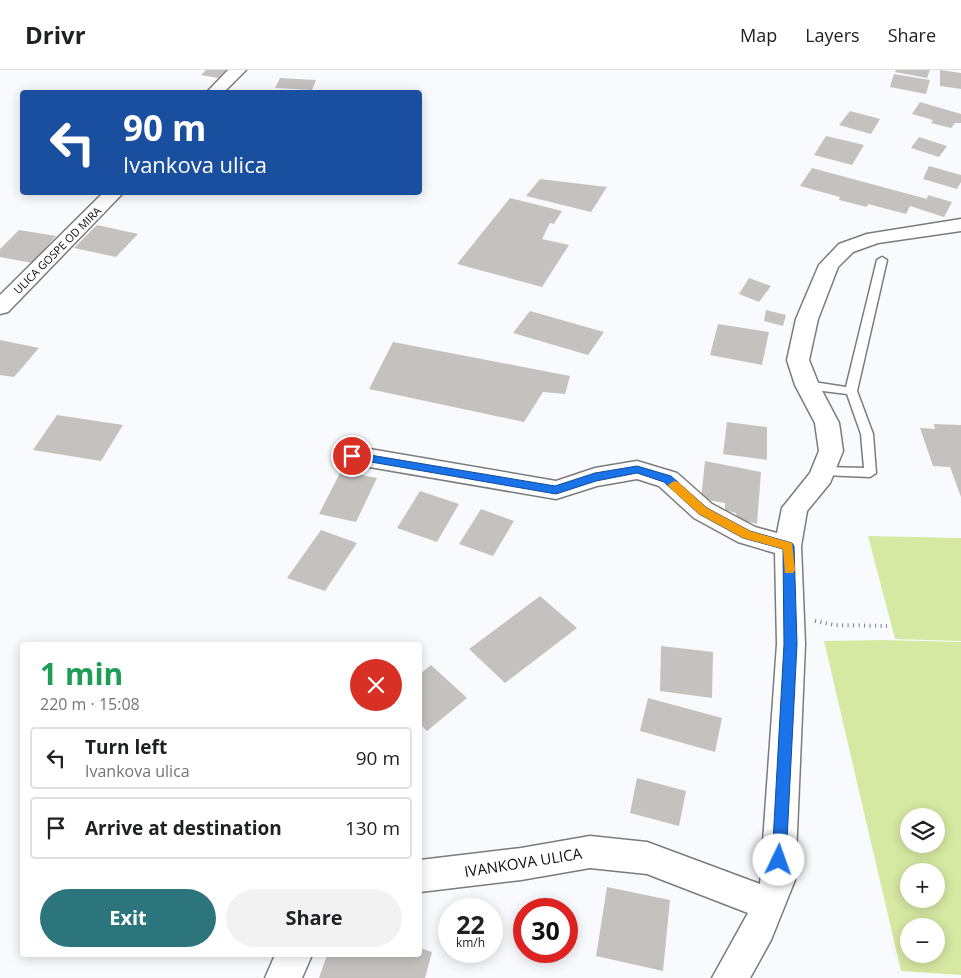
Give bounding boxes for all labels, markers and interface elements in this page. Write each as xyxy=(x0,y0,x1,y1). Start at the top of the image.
text: Drivr xyxy=(25,18,86,51)
text: Map xyxy=(740,23,777,47)
text: Layers xyxy=(805,23,860,47)
text: Share xyxy=(888,23,936,47)
text: 90 m xyxy=(123,104,206,151)
icon: left xyxy=(40,110,105,175)
text: Ivankova ulica xyxy=(123,149,267,179)
street label: ULICA GOSPE OD MIRA xyxy=(10,203,104,297)
pin xyxy=(331,435,373,477)
icon: arrive xyxy=(338,442,366,470)
text: 1 min xyxy=(40,653,123,694)
button: close xyxy=(350,659,402,711)
text: 220 m · 15:08 xyxy=(40,693,140,715)
text: Turn left xyxy=(85,734,167,760)
icon: left xyxy=(42,744,70,772)
text: 90 m xyxy=(356,745,400,771)
text: Ivankova ulica xyxy=(85,760,190,782)
map controls xyxy=(900,808,945,963)
button: layers xyxy=(900,808,945,853)
icon: arrive xyxy=(42,814,70,842)
text: Arrive at destination xyxy=(85,815,282,841)
text: 130 m xyxy=(345,815,400,841)
position arrow xyxy=(752,833,804,885)
street label: IVANKOVA ULICA xyxy=(463,843,584,881)
button: + xyxy=(900,863,945,908)
button: Exit xyxy=(40,889,216,947)
button: Share xyxy=(226,889,402,947)
speed limit sign: 30 xyxy=(513,898,578,963)
text: 22 xyxy=(456,907,485,941)
button: − xyxy=(900,918,945,963)
text: km/h xyxy=(456,934,485,951)

